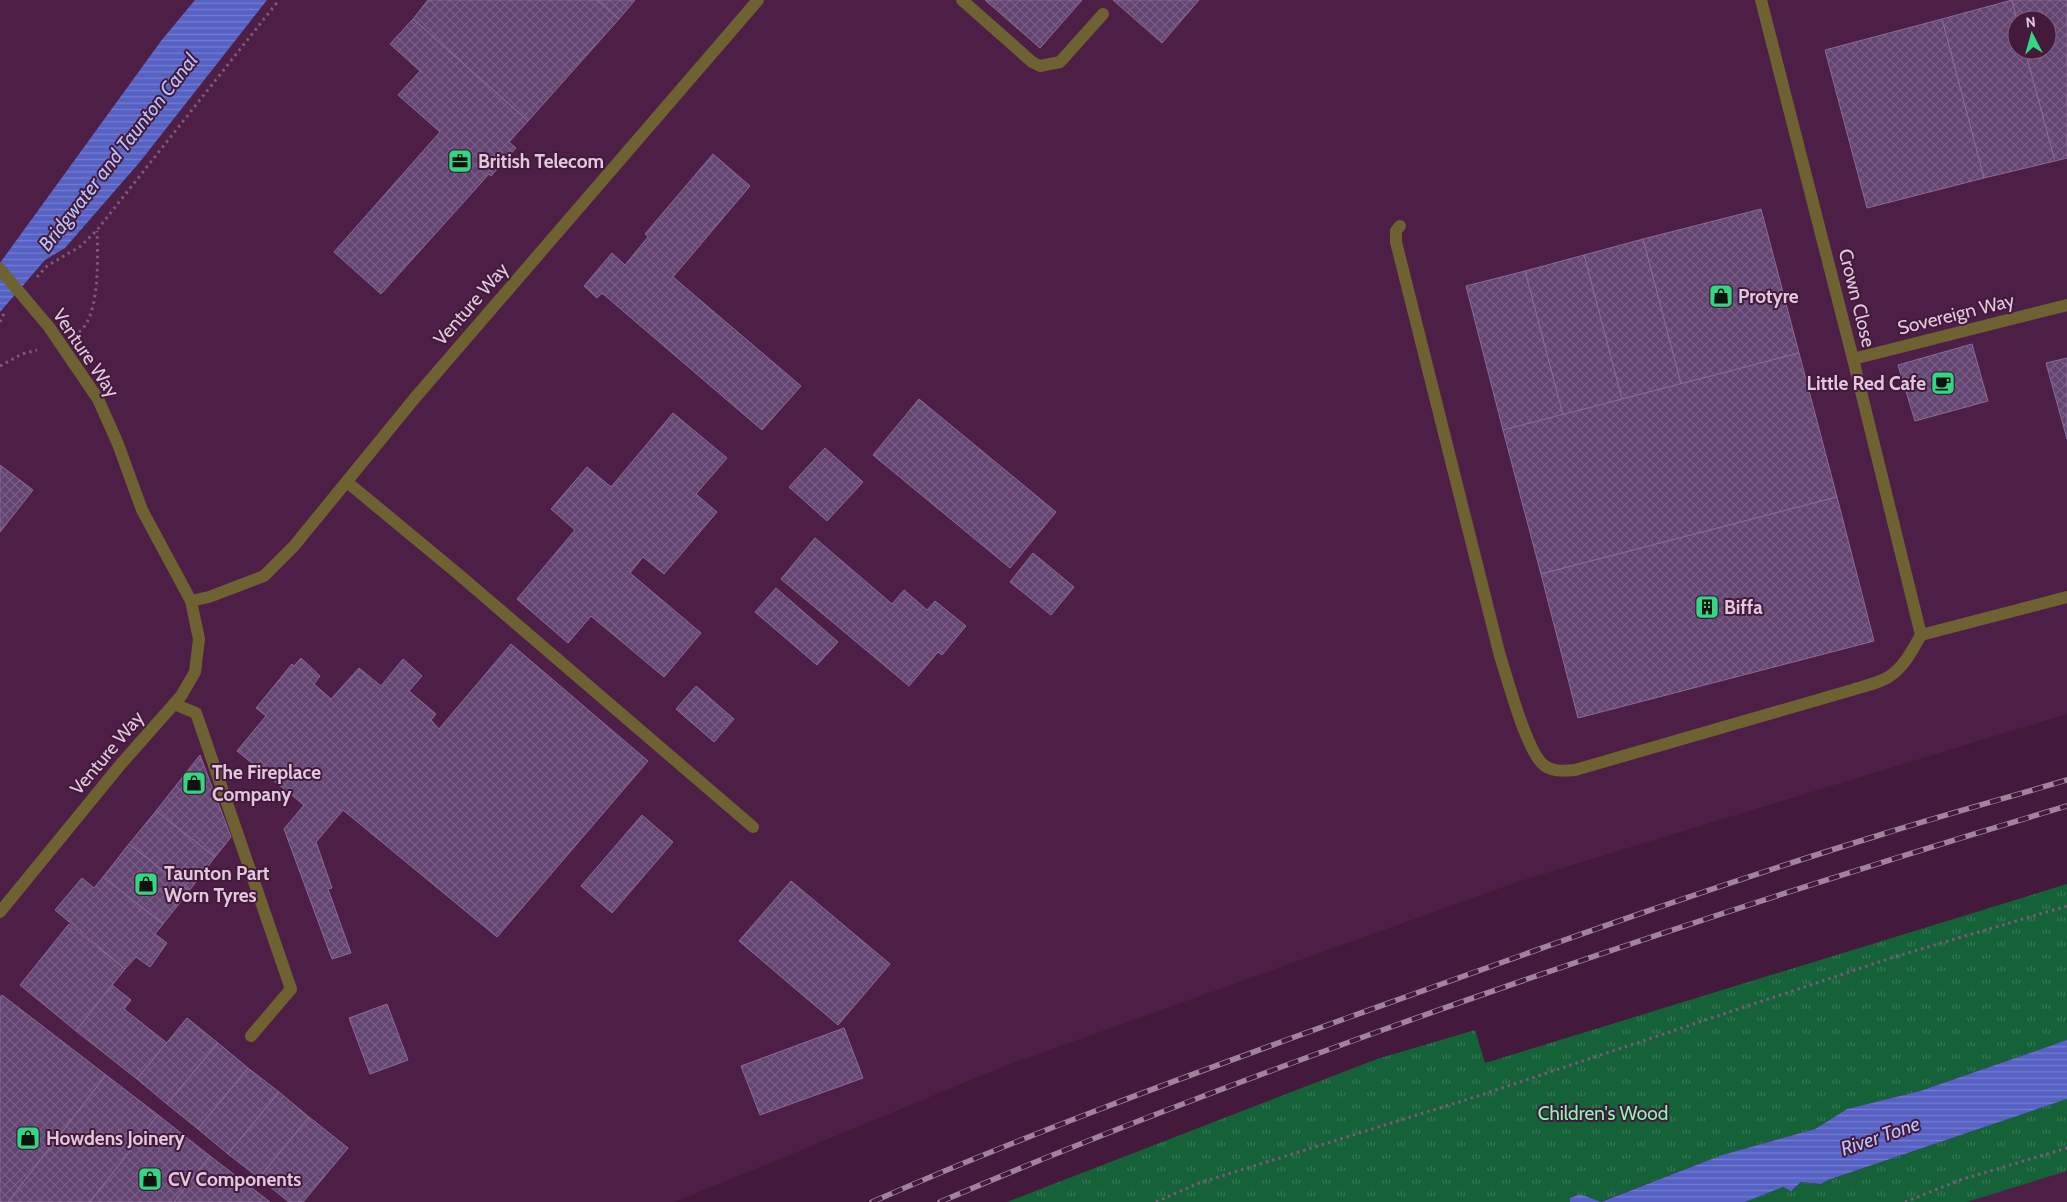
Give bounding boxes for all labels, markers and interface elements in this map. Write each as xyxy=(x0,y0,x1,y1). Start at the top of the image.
north arrow xyxy=(2007,10,2057,60)
text: N xyxy=(2025,13,2037,32)
water label: Bridgwater and Taunton Canal xyxy=(33,48,203,256)
office icon: British Telecom xyxy=(447,148,473,174)
place label: British Telecom xyxy=(478,150,604,173)
street label: Crown Close xyxy=(1834,246,1880,350)
street label: Venture Way xyxy=(429,258,514,350)
shop icon: Protyre xyxy=(1708,283,1734,309)
place label: Protyre xyxy=(1738,285,1799,308)
street label: Sovereign Way xyxy=(1895,288,2017,340)
street label: Venture Way xyxy=(48,304,124,402)
cafe icon: Little Red Cafe xyxy=(1930,370,1956,396)
place label: Little Red Cafe xyxy=(1806,372,1926,395)
building icon: Biffa xyxy=(1694,594,1720,620)
place label: Biffa xyxy=(1724,596,1763,619)
street label: Venture Way xyxy=(65,706,149,800)
place label: The Fireplace Company xyxy=(212,761,321,806)
shop icon: The Fireplace Company xyxy=(181,770,207,796)
place label: Taunton Part Worn Tyres xyxy=(164,862,270,907)
shop icon: Taunton Part Worn Tyres xyxy=(133,871,159,897)
park label: Children's Wood xyxy=(1538,1102,1668,1125)
water label: River Tone xyxy=(1837,1111,1923,1161)
shop icon: Howdens Joinery xyxy=(15,1125,41,1151)
place label: Howdens Joinery xyxy=(46,1127,185,1150)
shop icon: CV Components xyxy=(137,1166,163,1192)
place label: CV Components xyxy=(168,1168,301,1191)

